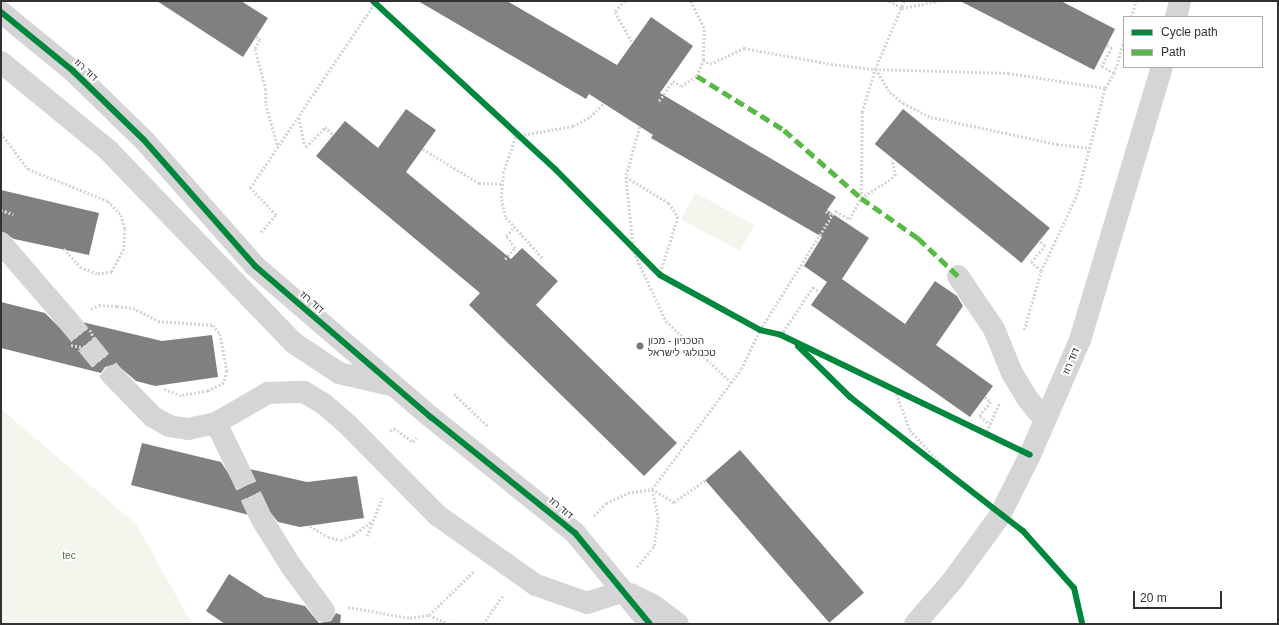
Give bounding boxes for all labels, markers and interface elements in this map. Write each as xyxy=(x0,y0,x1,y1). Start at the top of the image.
legend xyxy=(1123,16,1263,68)
text: Cycle path xyxy=(1161,25,1218,39)
text: Path xyxy=(1161,45,1186,59)
street label: דוד רוז xyxy=(72,56,100,84)
street label: דוד רוז xyxy=(298,288,326,316)
place label: הטכניון - מכון טכנולוגי לישראל xyxy=(648,334,716,358)
marker: הטכניון - מכון טכנולוגי לישראל xyxy=(635,341,645,351)
street label: דוד רוז xyxy=(1060,346,1082,376)
street label: דוד רוז xyxy=(547,495,575,521)
park label: tec xyxy=(62,550,76,562)
scale bar xyxy=(1135,583,1224,609)
text: 20 m xyxy=(1140,591,1167,605)

